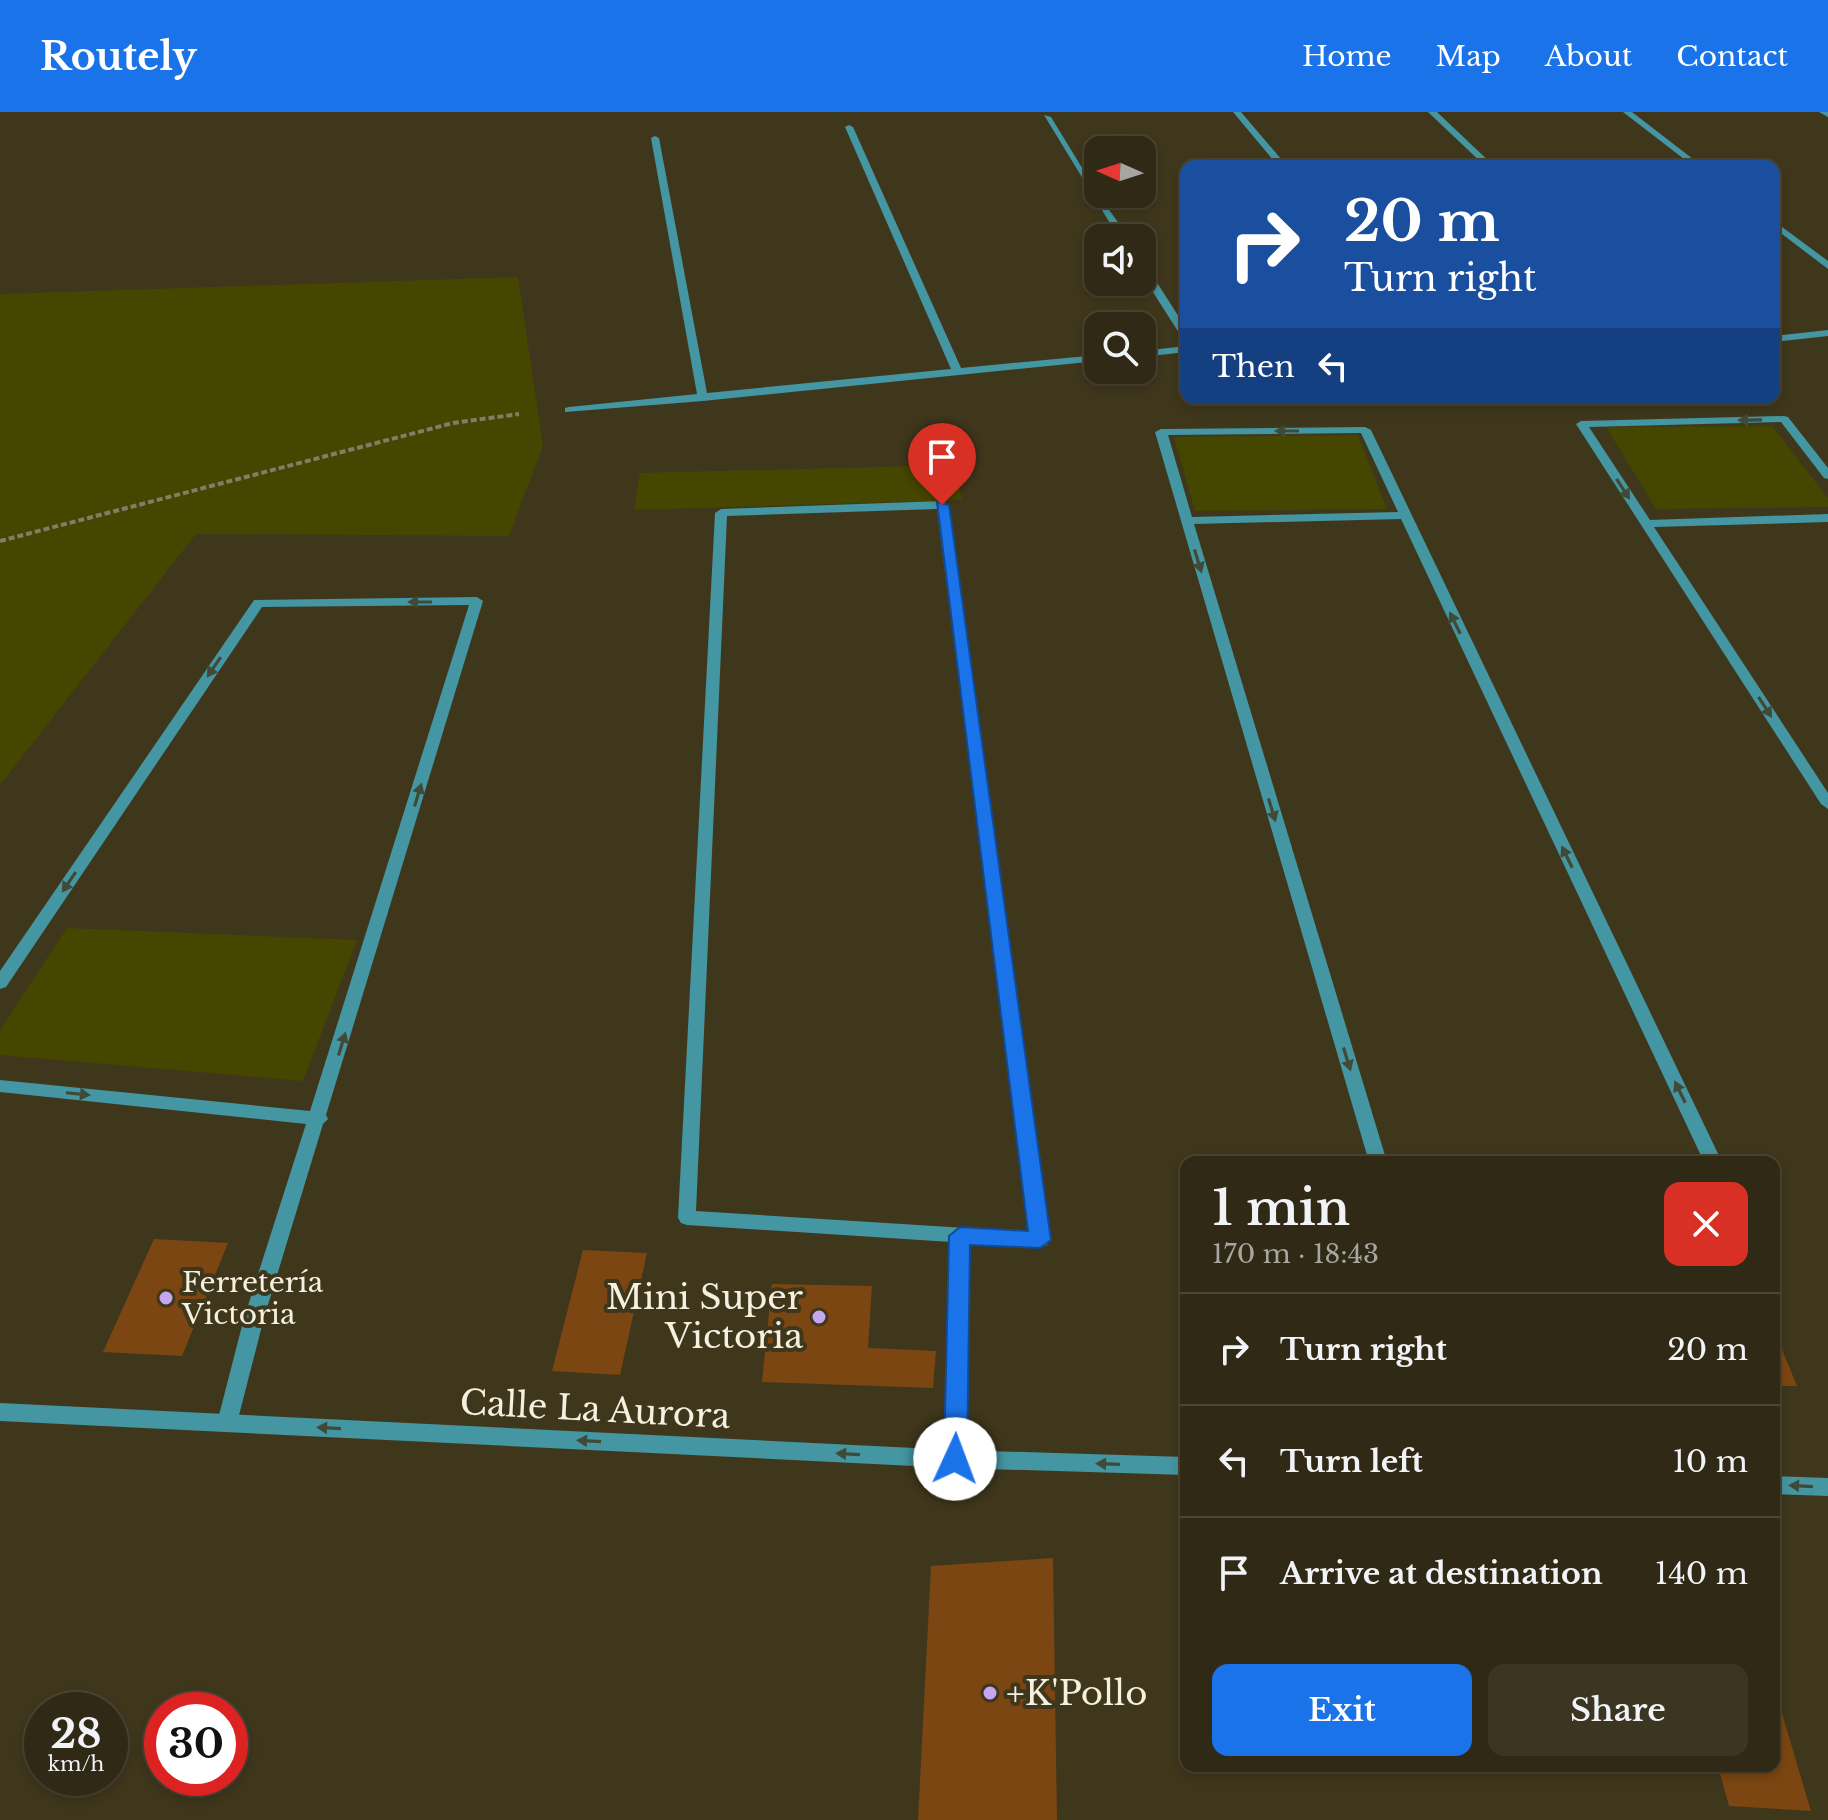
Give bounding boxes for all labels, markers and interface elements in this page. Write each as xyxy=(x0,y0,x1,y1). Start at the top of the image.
text: Routely xyxy=(40,33,197,80)
text: Home xyxy=(1302,39,1392,74)
text: Map xyxy=(1436,39,1501,74)
text: About xyxy=(1545,39,1632,74)
text: Contact xyxy=(1676,39,1788,74)
north arrow xyxy=(1084,136,1156,208)
map controls xyxy=(1084,136,1156,384)
text: 20 m xyxy=(1344,187,1500,256)
icon: right xyxy=(1212,192,1316,296)
button: sound xyxy=(1084,224,1156,296)
text: Turn right xyxy=(1344,256,1537,301)
button: search xyxy=(1084,312,1156,384)
icon: left xyxy=(1311,344,1355,388)
text: Then xyxy=(1212,348,1295,385)
one-way arrow xyxy=(1737,413,1762,426)
pin xyxy=(908,423,976,505)
one-way arrow xyxy=(1274,425,1299,437)
icon: arrive xyxy=(920,435,964,479)
one-way arrow xyxy=(1616,478,1630,500)
one-way arrow xyxy=(1192,549,1205,573)
one-way arrow xyxy=(407,596,432,608)
one-way arrow xyxy=(1448,611,1462,634)
one-way arrow xyxy=(207,657,222,678)
one-way arrow xyxy=(1758,696,1772,718)
one-way arrow xyxy=(412,783,424,807)
one-way arrow xyxy=(1266,798,1279,822)
one-way arrow xyxy=(1560,846,1574,869)
one-way arrow xyxy=(61,872,76,893)
one-way arrow xyxy=(336,1032,349,1056)
one-way arrow xyxy=(1341,1047,1354,1071)
one-way arrow xyxy=(1673,1080,1687,1103)
one-way arrow xyxy=(66,1087,91,1100)
text: 1 min xyxy=(1212,1178,1350,1238)
button: close xyxy=(1664,1182,1748,1266)
text: 170 m · 18:43 xyxy=(1212,1238,1379,1270)
place label: Ferretería Victoria xyxy=(181,1265,324,1332)
place label: Mini Super Victoria xyxy=(606,1276,804,1357)
marker: Ferretería Victoria xyxy=(157,1289,175,1307)
marker: Mini Super Victoria xyxy=(810,1308,828,1326)
icon: right xyxy=(1212,1327,1256,1371)
text: Turn right xyxy=(1280,1331,1447,1368)
text: 20 m xyxy=(1667,1331,1748,1368)
street label: Calle La Aurora xyxy=(459,1381,731,1437)
position arrow xyxy=(913,1417,997,1501)
one-way arrow xyxy=(316,1421,341,1434)
one-way arrow xyxy=(576,1434,601,1447)
icon: left xyxy=(1212,1439,1256,1483)
text: Turn left xyxy=(1280,1443,1423,1480)
text: 10 m xyxy=(1672,1443,1748,1480)
one-way arrow xyxy=(835,1447,860,1460)
one-way arrow xyxy=(1095,1457,1120,1470)
one-way arrow xyxy=(1788,1479,1813,1492)
icon: arrive xyxy=(1212,1551,1256,1595)
text: Arrive at destination xyxy=(1280,1555,1603,1592)
text: 140 m xyxy=(1655,1555,1748,1592)
button: Exit xyxy=(1212,1664,1472,1756)
button: Share xyxy=(1488,1664,1748,1756)
place label: +K'Pollo xyxy=(1006,1672,1147,1714)
marker: +K'Pollo xyxy=(981,1684,999,1702)
speed limit sign: 30 xyxy=(144,1692,248,1796)
text: 28 xyxy=(50,1709,102,1759)
text: km/h xyxy=(48,1752,104,1776)

